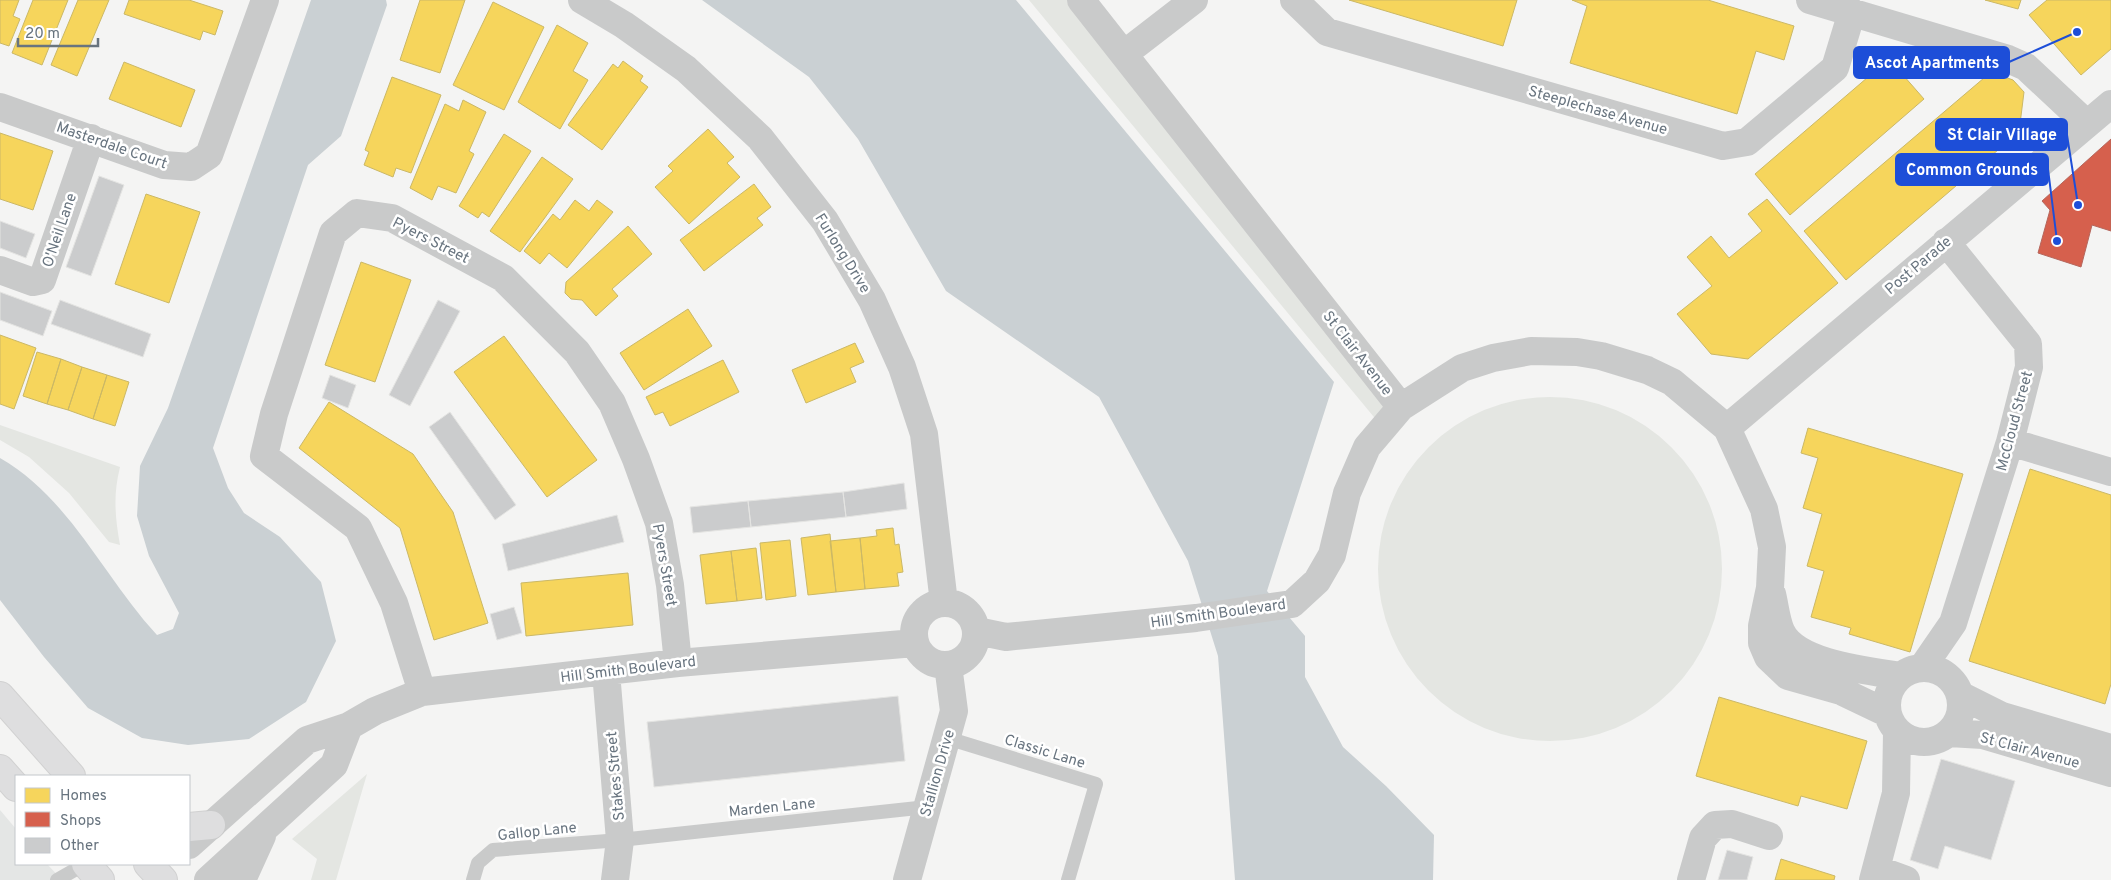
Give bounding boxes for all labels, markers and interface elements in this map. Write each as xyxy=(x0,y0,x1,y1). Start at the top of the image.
scale bar xyxy=(18,15,98,47)
text: 20 m xyxy=(25,25,60,44)
callout: Ascot Apartments xyxy=(1854,47,2009,78)
text: Ascot Apartments xyxy=(1865,54,1999,74)
street label: Steeplechase Avenue xyxy=(1526,83,1669,140)
street label: Masterdale Court xyxy=(54,119,169,174)
callout: St Clair Village xyxy=(1936,119,2067,150)
text: St Clair Village xyxy=(1947,126,2057,146)
callout: Common Grounds xyxy=(1896,154,2048,185)
text: Common Grounds xyxy=(1906,161,2038,181)
street label: O'Neil Lane xyxy=(39,191,82,270)
street label: Furlong Drive xyxy=(810,210,874,297)
street label: Pyers Street xyxy=(389,214,472,269)
street label: Post Parade xyxy=(1882,233,1956,300)
street label: St Clair Avenue xyxy=(1318,308,1396,400)
street label: McCloud Street xyxy=(1993,369,2038,474)
street label: Pyers Street xyxy=(647,522,680,608)
street label: Hill Smith Boulevard xyxy=(1149,596,1287,633)
street label: Hill Smith Boulevard xyxy=(559,653,697,688)
street label: Stallion Drive xyxy=(917,728,960,819)
street label: St Clair Avenue xyxy=(1978,729,2081,774)
street label: Stakes Street xyxy=(603,730,630,821)
street label: Classic Lane xyxy=(1002,731,1087,774)
legend xyxy=(15,775,190,865)
text: Homes xyxy=(60,787,107,806)
street label: Marden Lane xyxy=(728,794,816,822)
text: Shops xyxy=(60,812,101,831)
street label: Gallop Lane xyxy=(497,819,578,846)
text: Other xyxy=(60,837,99,856)

